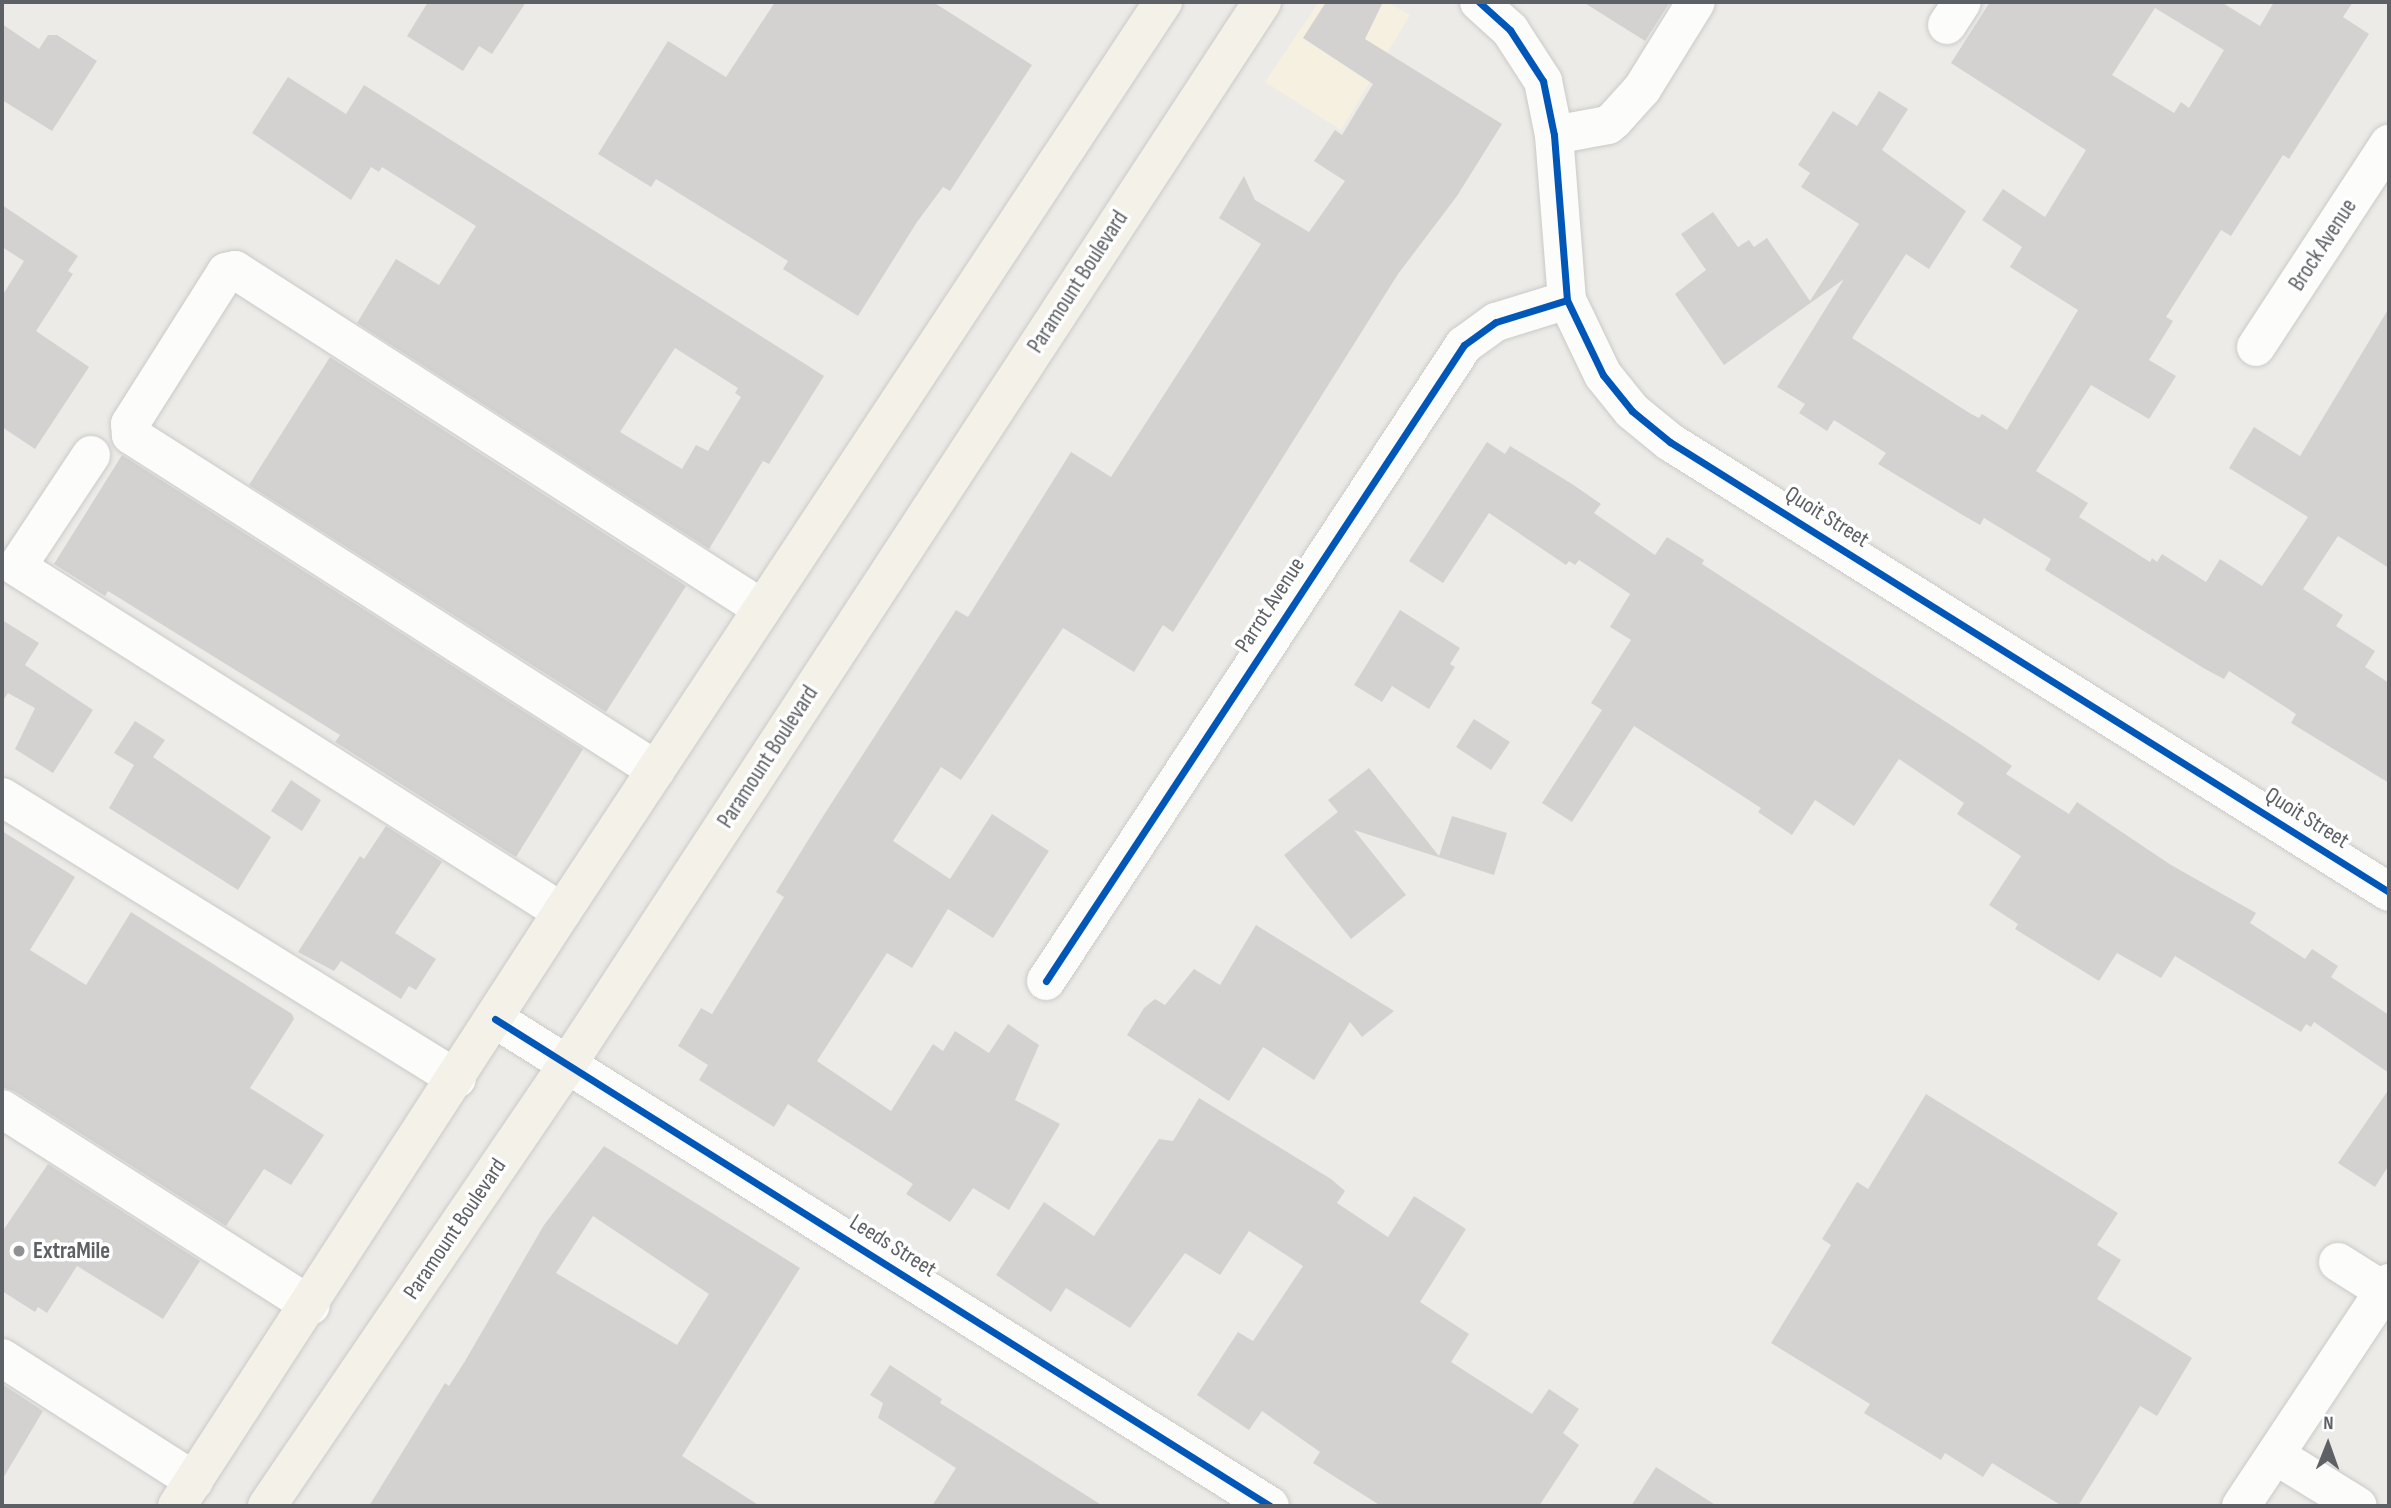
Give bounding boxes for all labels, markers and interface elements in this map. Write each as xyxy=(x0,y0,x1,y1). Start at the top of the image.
street label: Brock Avenue xyxy=(2283,194,2363,296)
street label: Paramount Boulevard xyxy=(1022,206,1134,358)
street label: Quoit Street xyxy=(1780,480,1874,554)
street label: Parrot Avenue xyxy=(1229,552,1311,658)
street label: Paramount Boulevard xyxy=(712,681,824,833)
street label: Quoit Street xyxy=(2260,781,2354,855)
street label: Paramount Boulevard xyxy=(398,1153,512,1305)
street label: Leeds Street xyxy=(845,1209,941,1283)
place label: ExtraMile xyxy=(33,1237,110,1265)
marker: ExtraMile xyxy=(11,1243,27,1259)
north arrow xyxy=(2293,1410,2363,1480)
text: N xyxy=(2323,1412,2334,1435)

